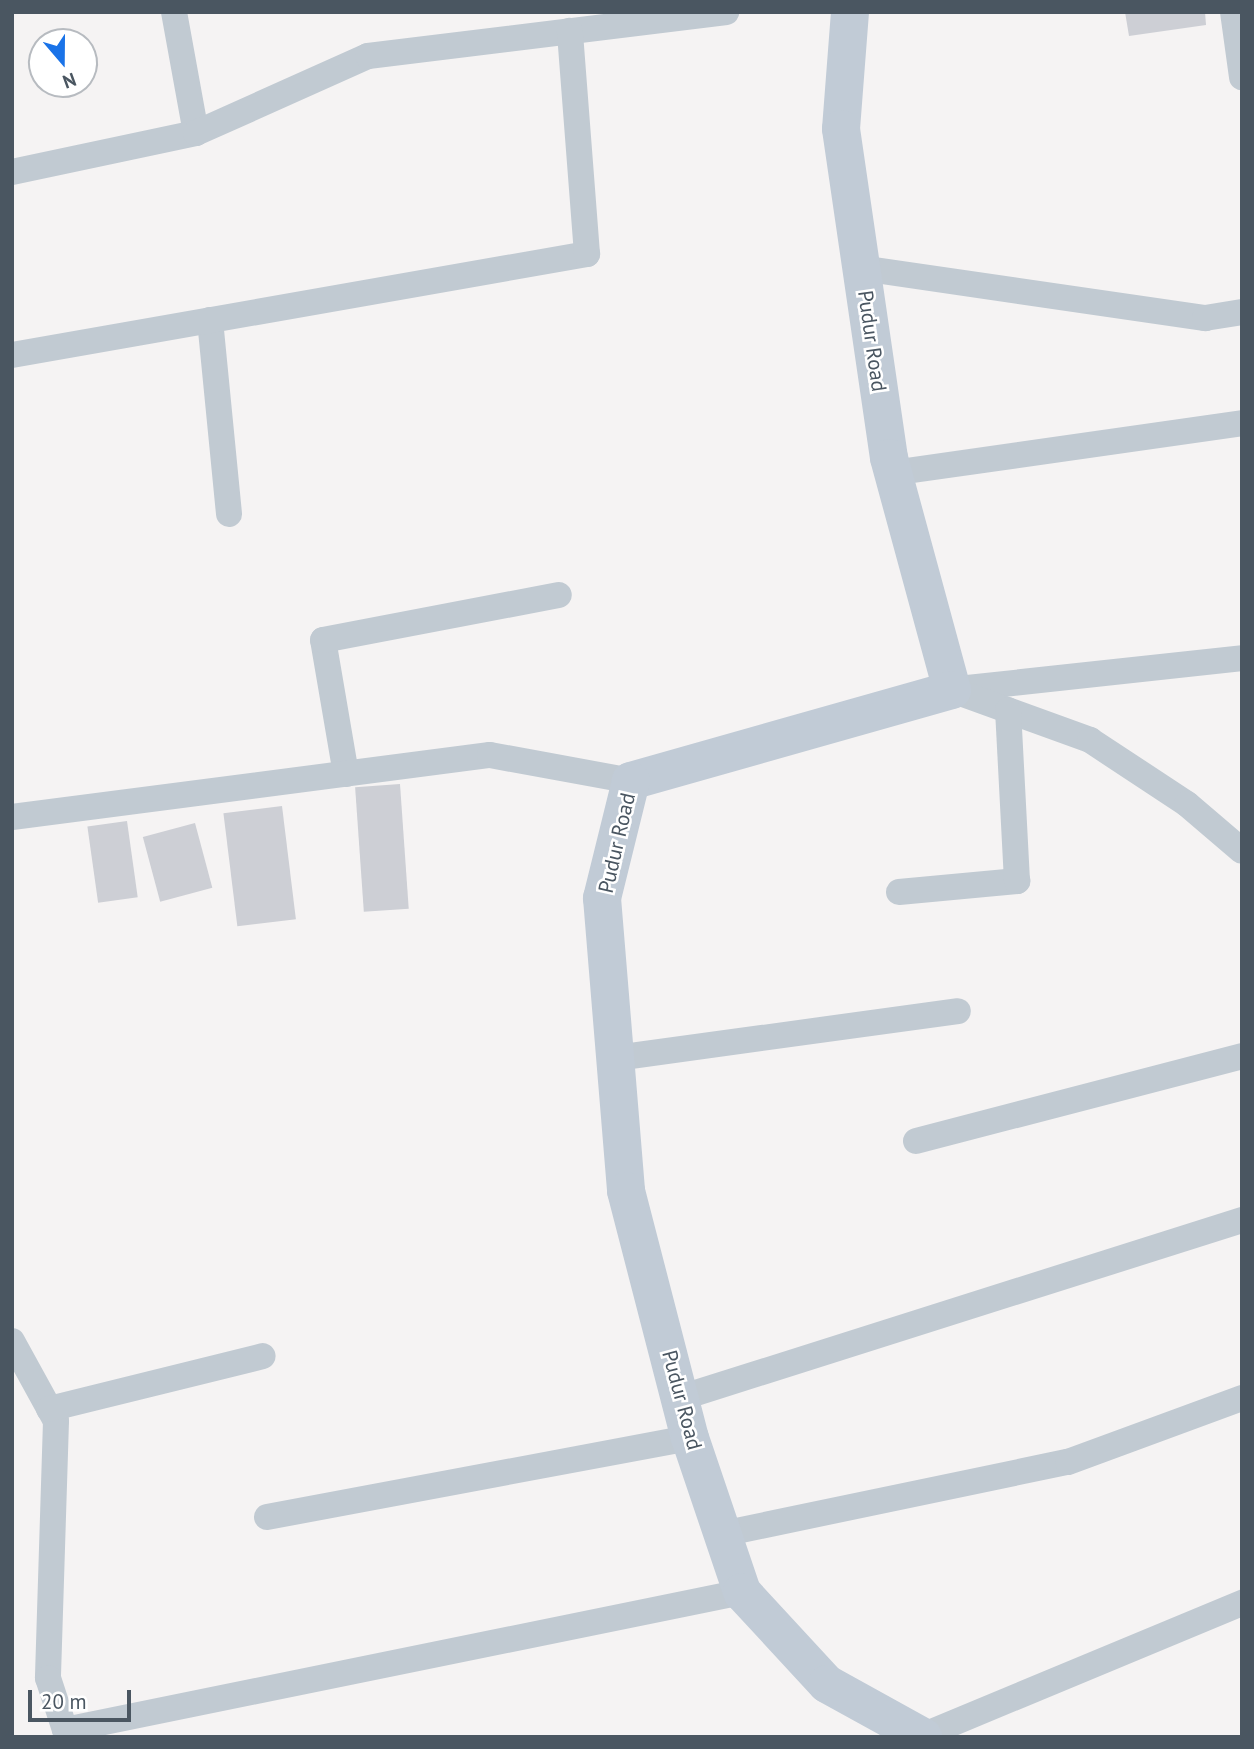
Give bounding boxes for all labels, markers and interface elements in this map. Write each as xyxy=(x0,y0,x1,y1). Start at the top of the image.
north arrow xyxy=(28,28,98,98)
text: N xyxy=(60,67,79,94)
street label: Pudur Road xyxy=(852,289,892,393)
street label: Pudur Road xyxy=(593,790,641,896)
street label: Pudur Road xyxy=(657,1347,707,1453)
scale bar xyxy=(32,1676,135,1720)
text: 20 m xyxy=(41,1688,87,1715)

